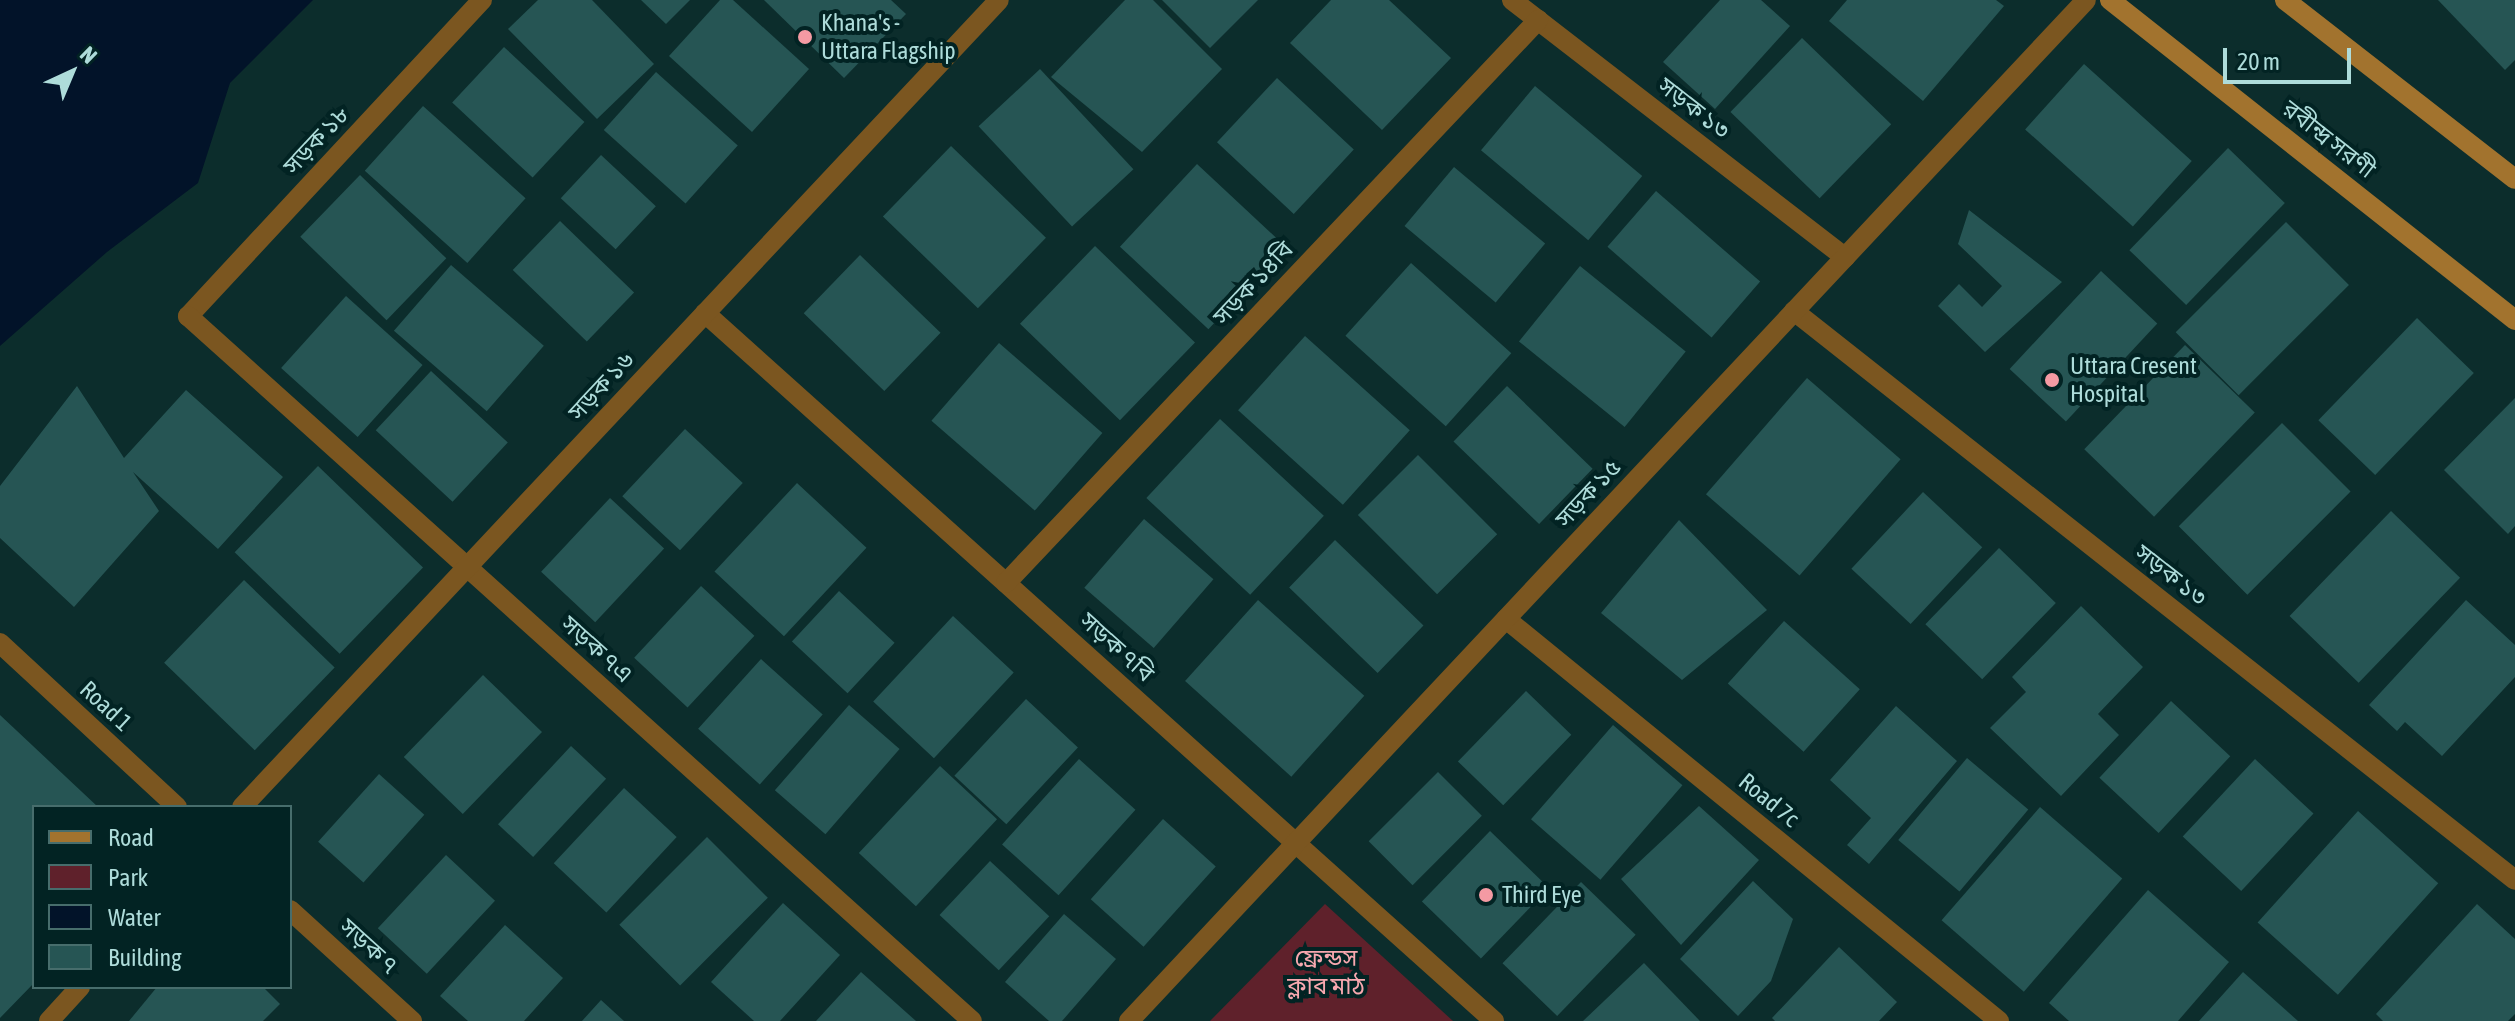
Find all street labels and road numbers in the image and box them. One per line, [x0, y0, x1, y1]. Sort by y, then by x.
street label: সড়ক ১৩ [1652, 71, 1736, 145]
street label: রবীন্দ্র সরণী [2277, 94, 2381, 184]
street label: সড়ক ১৮ [277, 100, 355, 180]
street label: সড়ক ১৪বি [1207, 235, 1299, 331]
street label: সড়ক ১৬ [562, 346, 640, 426]
street label: সড়ক ১৫ [1549, 453, 1627, 533]
street label: সড়ক ১৩ [2129, 538, 2213, 612]
street label: সড়ক ৭বি [1074, 606, 1160, 688]
street label: সড়ক ৭এ [555, 609, 639, 689]
street label: Road 1 [74, 675, 138, 737]
street label: Road 7c [1733, 767, 1805, 833]
street label: সড়ক ৭ [334, 912, 404, 980]

